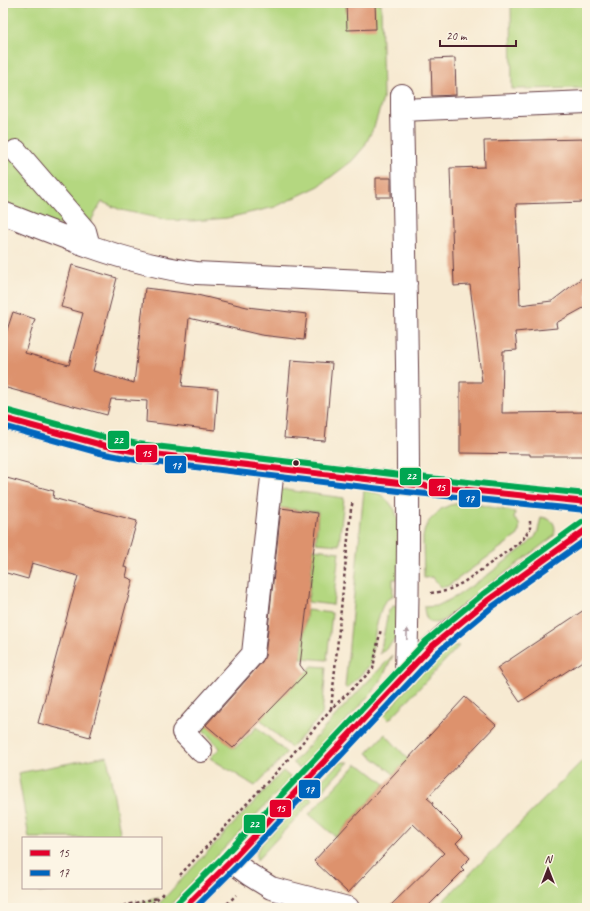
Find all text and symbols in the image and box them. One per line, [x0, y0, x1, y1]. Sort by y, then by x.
scale bar [440, 22, 516, 48]
text: 20 m [446, 28, 468, 44]
line badge: 22 [107, 430, 130, 450]
text: 22 [113, 433, 124, 447]
line badge: 15 [135, 444, 158, 463]
text: 15 [141, 446, 152, 460]
line badge: 17 [164, 455, 187, 474]
text: 17 [171, 458, 182, 472]
unlabelled marker [291, 458, 301, 468]
line badge: 22 [399, 467, 422, 486]
text: 22 [406, 469, 417, 483]
line badge: 15 [428, 478, 451, 497]
text: 15 [435, 480, 446, 494]
line badge: 17 [458, 489, 481, 508]
text: 17 [464, 491, 475, 505]
one-way arrow [404, 627, 410, 640]
line badge: 17 [298, 779, 321, 799]
text: 17 [304, 782, 315, 796]
line badge: 15 [269, 799, 292, 818]
text: 15 [275, 801, 286, 815]
line badge: 22 [243, 814, 266, 834]
text: 22 [249, 817, 260, 831]
legend [22, 837, 162, 889]
text: 15 [58, 845, 69, 861]
north arrow [528, 849, 568, 889]
text: N [545, 852, 554, 866]
text: 17 [58, 865, 69, 881]

